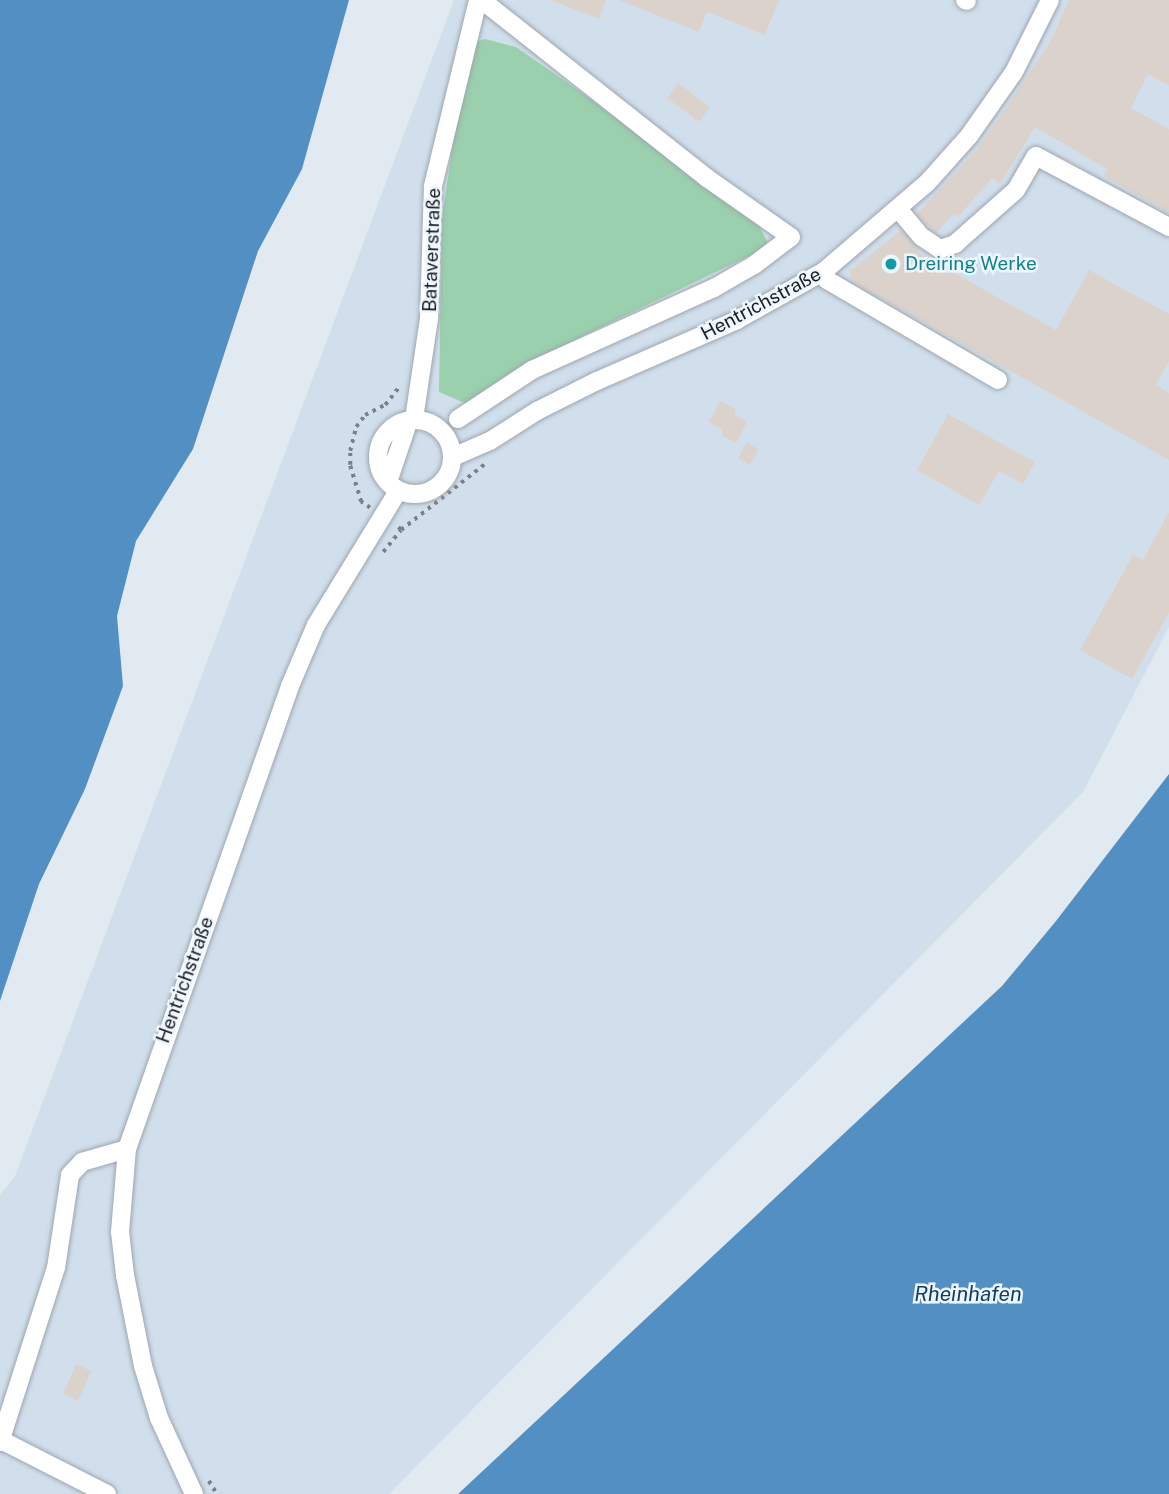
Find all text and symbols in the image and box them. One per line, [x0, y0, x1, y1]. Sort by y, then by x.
street label: Bataverstraße [418, 188, 446, 312]
place label: Dreiring Werke [905, 253, 1037, 275]
marker: Dreiring Werke [883, 256, 899, 272]
street label: Hentrichstraße [697, 263, 825, 345]
street label: Hentrichstraße [152, 914, 218, 1046]
water label: Rheinhafen [914, 1281, 1022, 1307]

